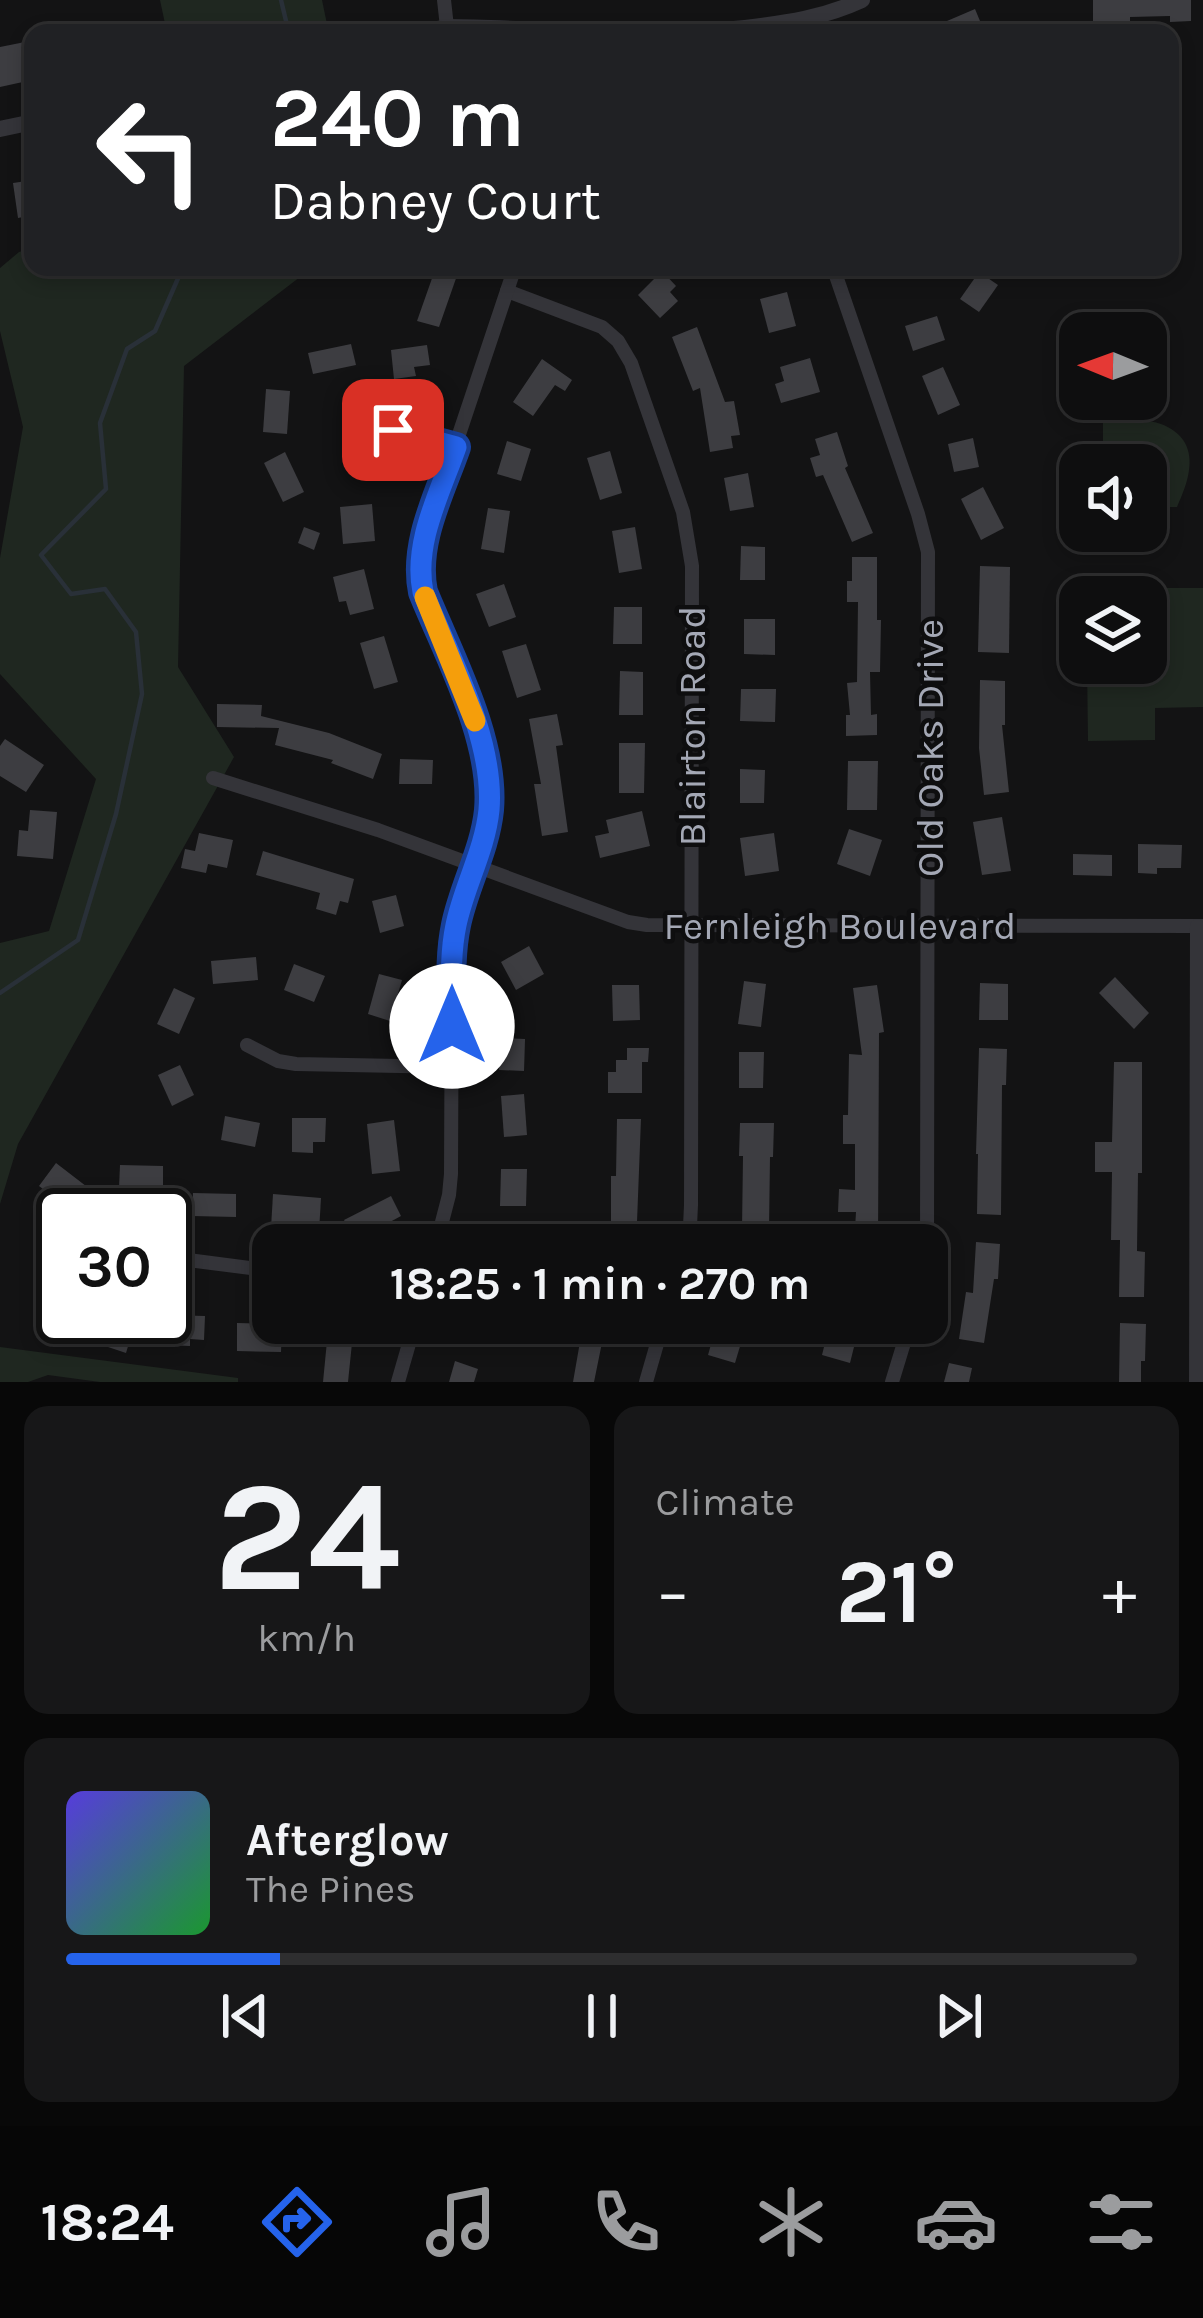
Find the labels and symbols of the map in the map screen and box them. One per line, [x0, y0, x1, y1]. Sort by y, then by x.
north arrow [1059, 312, 1167, 420]
pin [342, 379, 444, 481]
street label: Blairton Road [669, 606, 715, 846]
street label: Old Oaks Drive [907, 619, 953, 877]
street label: Fernleigh Boulevard [664, 903, 1016, 949]
position arrow [389, 963, 515, 1089]
speed limit sign: 30 [36, 1188, 192, 1344]

